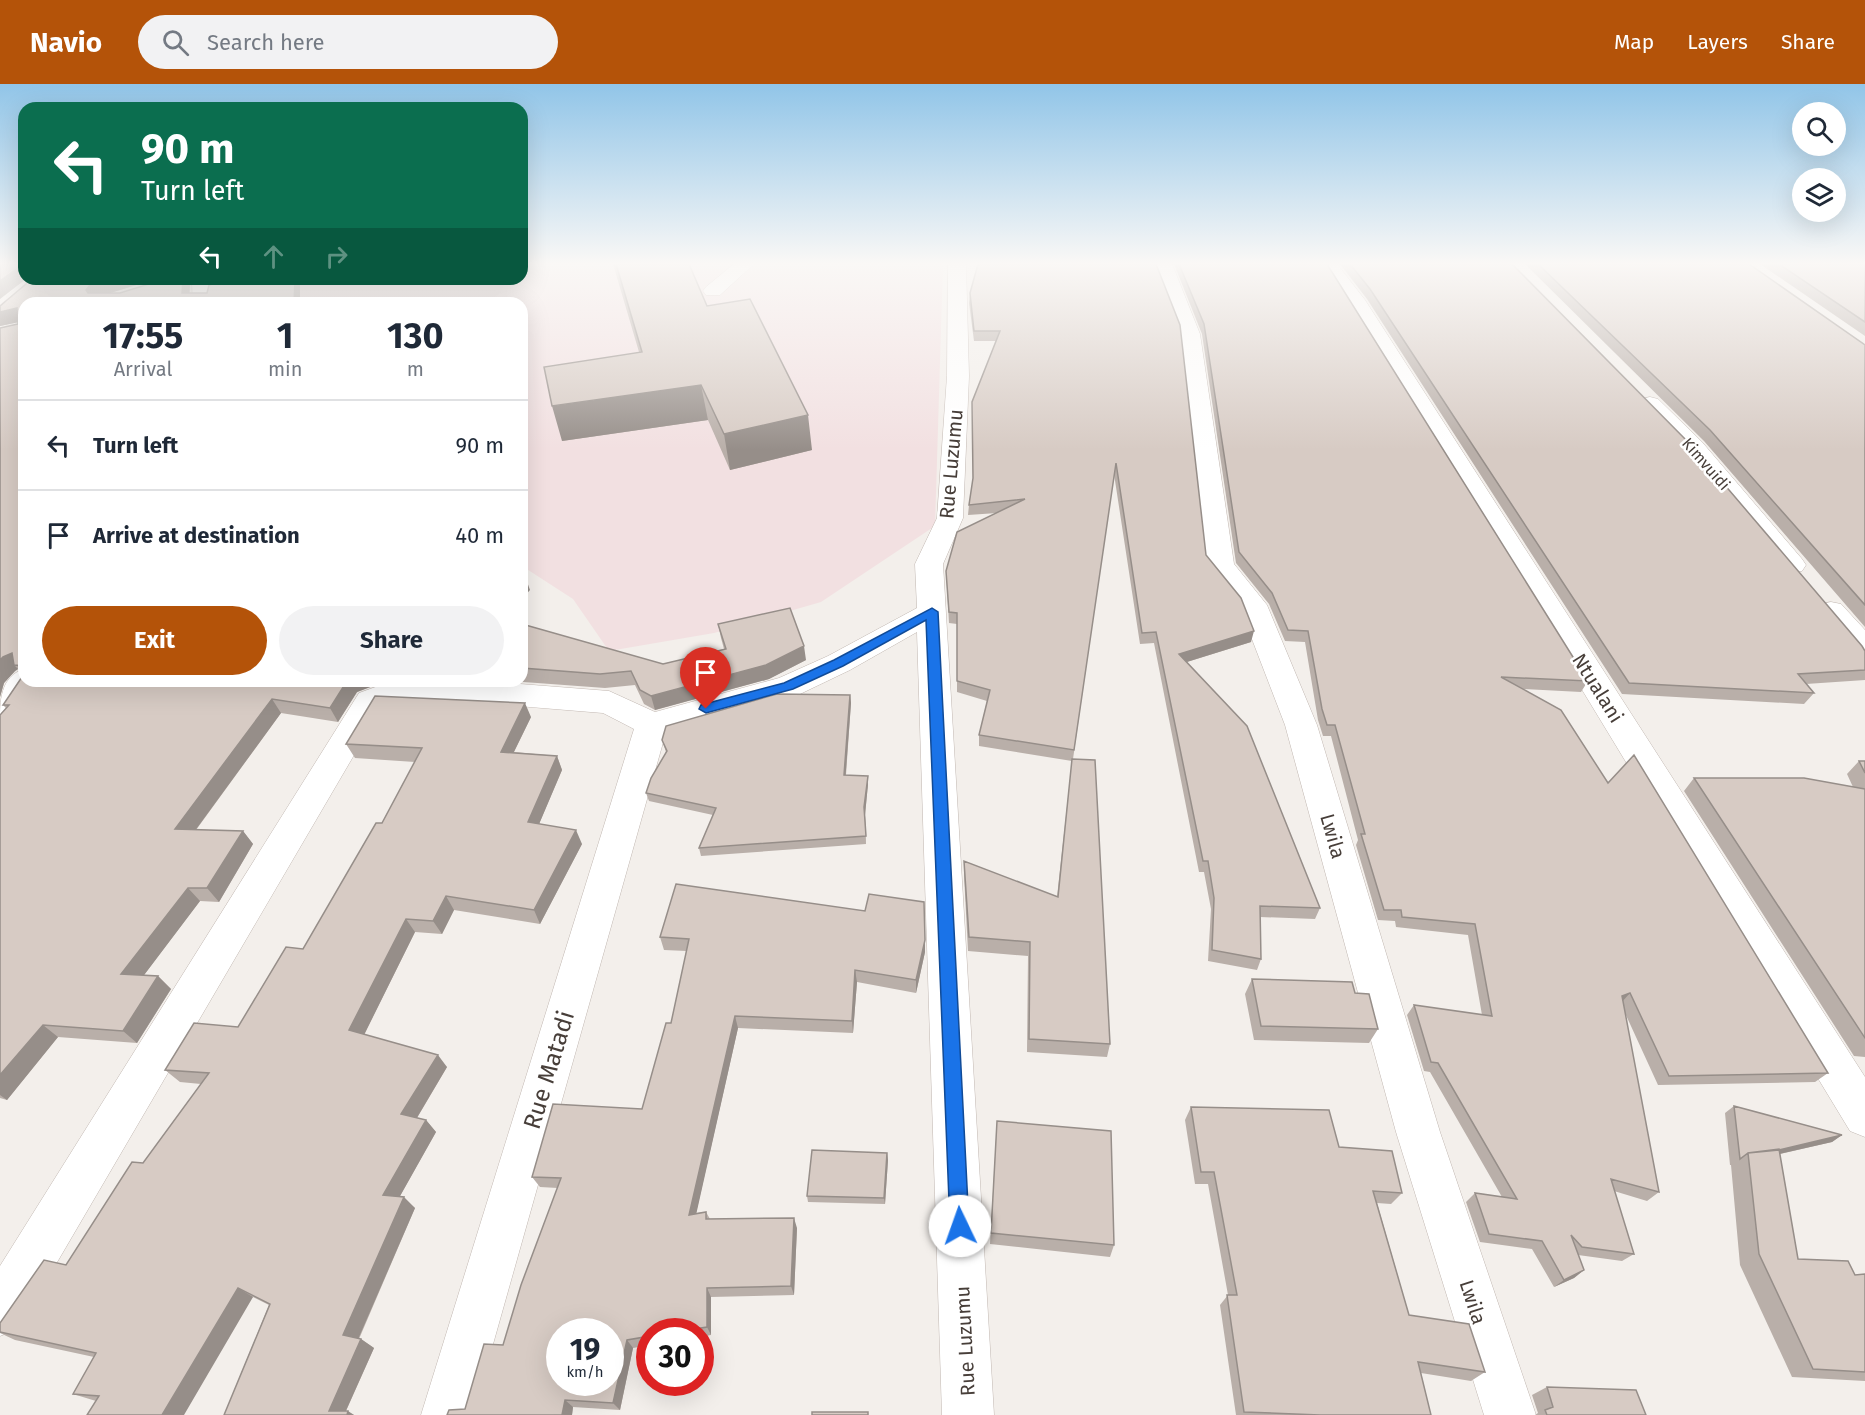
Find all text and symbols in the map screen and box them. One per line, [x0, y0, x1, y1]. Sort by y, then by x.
search box [138, 15, 558, 69]
text: Navio [30, 26, 102, 59]
icon: search [159, 26, 192, 59]
text: Search here [207, 29, 325, 56]
text: Map [1614, 29, 1654, 55]
text: Layers [1687, 29, 1748, 55]
text: Share [1781, 29, 1835, 55]
map controls [1792, 102, 1846, 222]
button: search [1792, 102, 1846, 156]
text: 90 m [141, 124, 235, 174]
icon: left [42, 126, 120, 204]
button: layers [1792, 168, 1846, 222]
text: Turn left [141, 175, 244, 207]
icon: left [194, 240, 227, 273]
icon: ahead [257, 240, 290, 273]
icon: right [320, 240, 353, 273]
text: 17:55 [103, 314, 183, 358]
text: 1 [277, 314, 294, 358]
text: 130 [387, 314, 443, 358]
text: Arrival [114, 357, 172, 381]
text: min [268, 357, 302, 381]
text: m [407, 357, 424, 381]
street label: Rue Luzumu [934, 408, 968, 520]
icon: left [42, 429, 75, 462]
text: Turn left [93, 432, 178, 459]
text: 90 m [455, 432, 504, 459]
street label: Kimvuidi [1678, 434, 1734, 494]
icon: arrive [42, 519, 75, 552]
text: Arrive at destination [93, 522, 300, 549]
text: 40 m [455, 522, 504, 549]
button: Exit [42, 606, 267, 675]
button: Share [279, 606, 504, 675]
pin [680, 647, 731, 709]
street label: Ntualani [1567, 649, 1629, 727]
icon: arrive [689, 656, 722, 689]
street label: Lwila [1315, 811, 1351, 861]
street label: Rue Matadi [518, 1007, 580, 1133]
position arrow [928, 1194, 992, 1258]
street label: Lwila [1455, 1277, 1491, 1327]
street label: Rue Luzumu [950, 1285, 980, 1397]
speed limit sign: 30 [636, 1318, 714, 1396]
text: 19 [570, 1332, 600, 1368]
text: km/h [566, 1363, 604, 1381]

